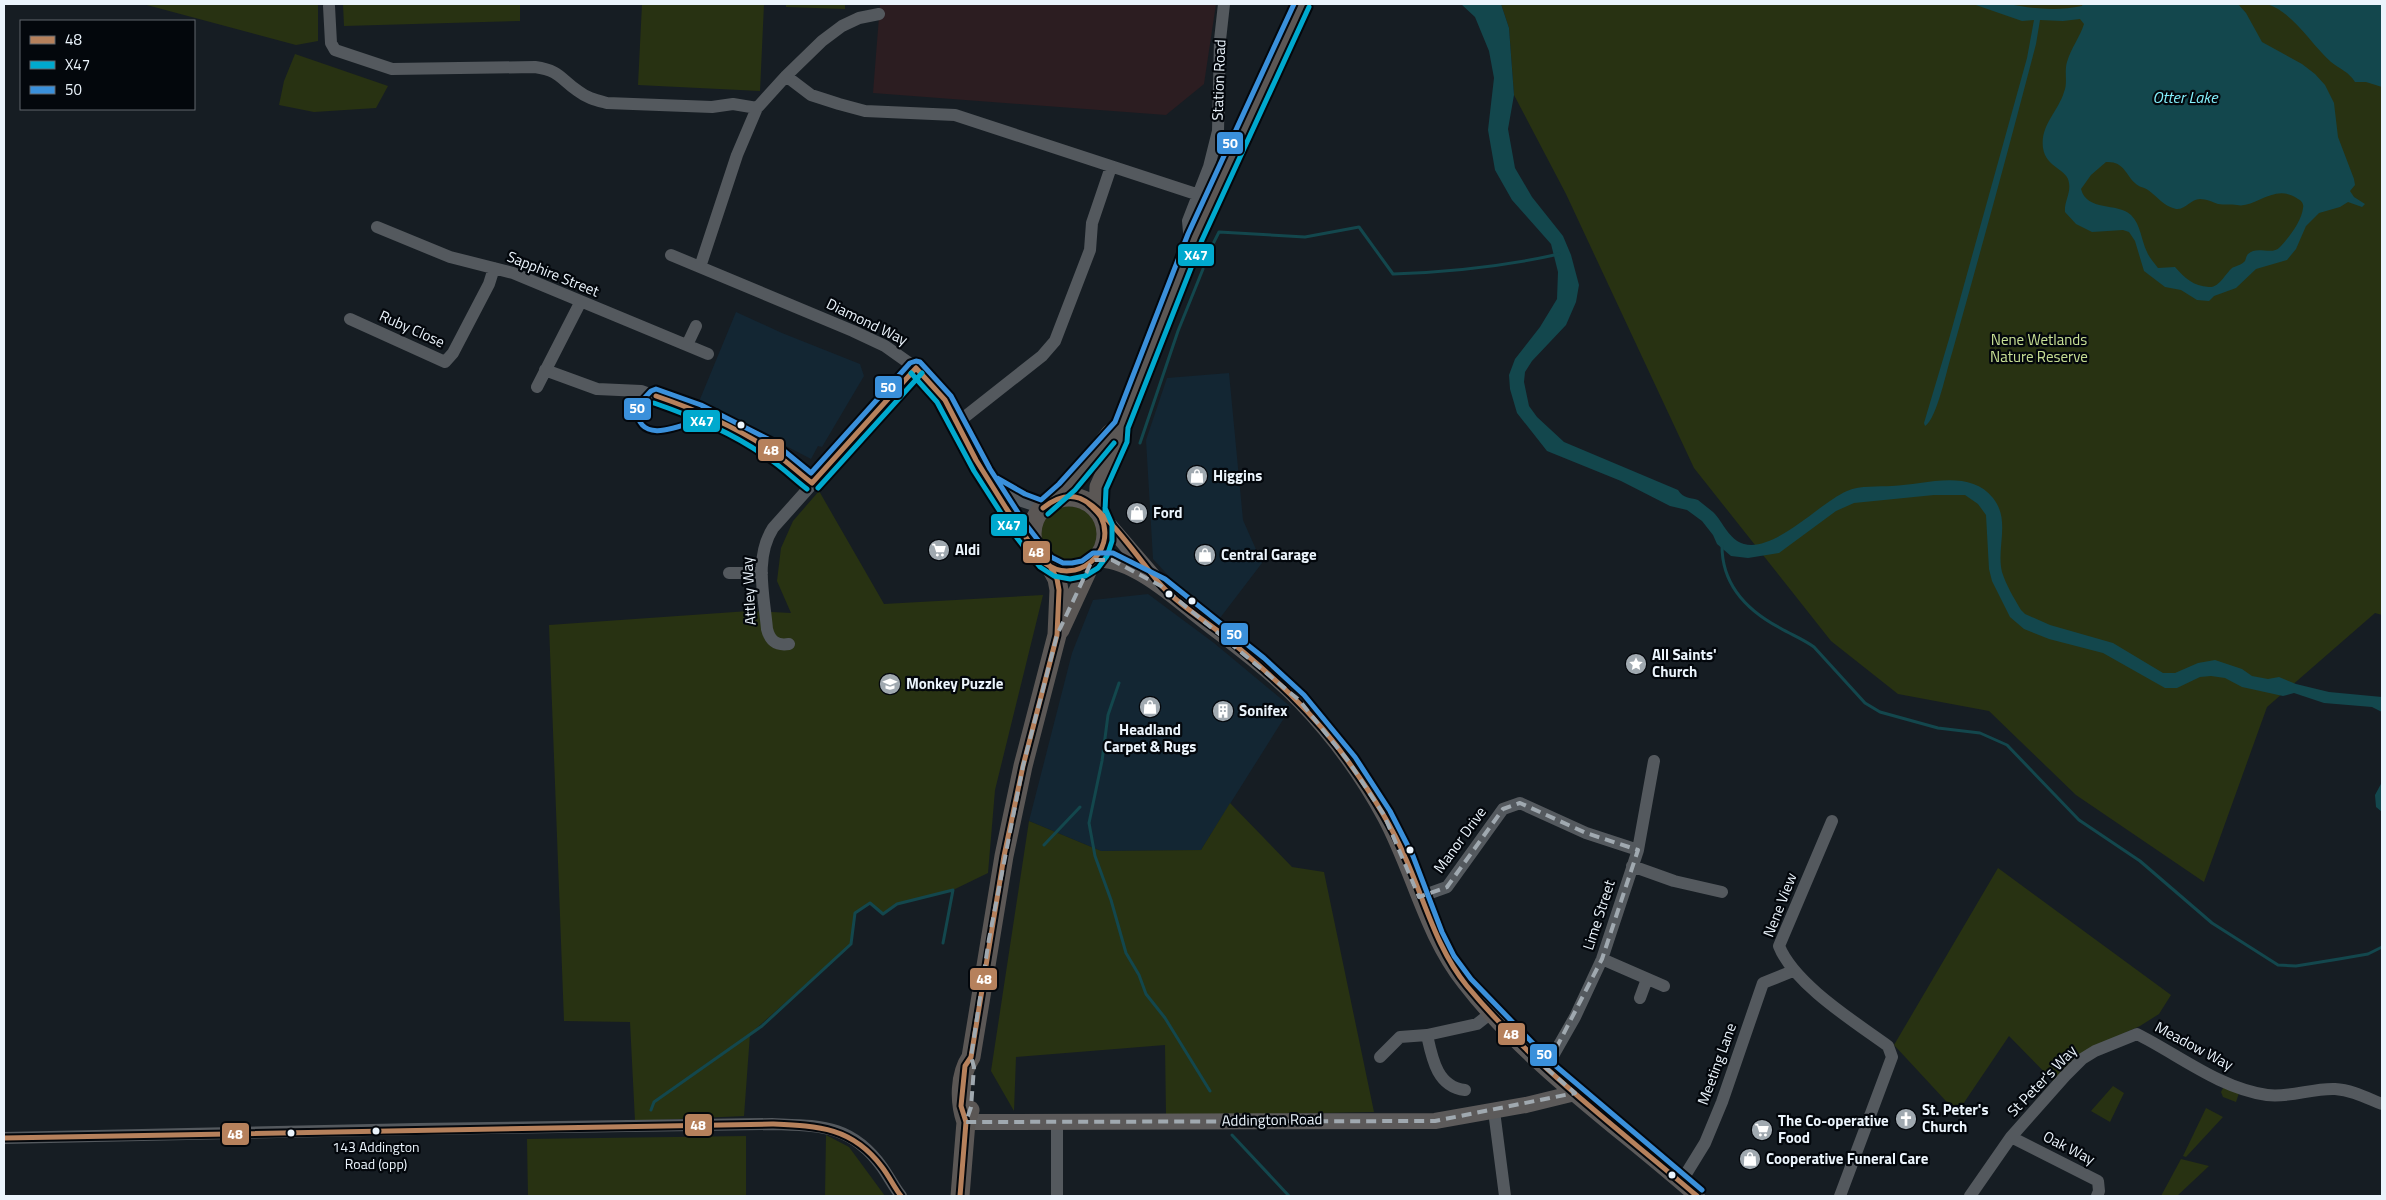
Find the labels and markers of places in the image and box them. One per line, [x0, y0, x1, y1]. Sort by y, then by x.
unlabelled marker [736, 420, 746, 430]
shop icon: Higgins [1185, 464, 1209, 488]
place label: Higgins [1213, 464, 1262, 487]
shop icon: Ford [1125, 501, 1149, 525]
place label: Ford [1153, 501, 1183, 524]
supermarket icon: Aldi [927, 538, 951, 562]
place label: Aldi [955, 538, 980, 561]
shop icon: Central Garage [1193, 543, 1217, 567]
place label: Central Garage [1221, 543, 1317, 566]
unlabelled marker [1164, 589, 1174, 599]
unlabelled marker [1187, 596, 1197, 606]
place label: All Saints' Church [1652, 643, 1717, 683]
place icon: All Saints' Church [1624, 652, 1648, 676]
school or university icon: Monkey Puzzle [878, 672, 902, 696]
place label: Monkey Puzzle [906, 672, 1004, 695]
shop icon: Headland Carpet & Rugs [1138, 695, 1162, 719]
building icon: Sonifex [1211, 699, 1235, 723]
place label: Sonifex [1239, 699, 1287, 722]
place label: Headland Carpet & Rugs [1104, 718, 1196, 758]
unlabelled marker [1405, 845, 1415, 855]
place label: St. Peter's Church [1922, 1098, 1989, 1138]
church icon: St. Peter's Church [1894, 1107, 1918, 1131]
place label: The Co-operative Food [1778, 1109, 1889, 1149]
supermarket icon: The Co-operative Food [1750, 1118, 1774, 1142]
marker: 143 Addington Road (opp) [371, 1126, 381, 1136]
unlabelled marker [286, 1128, 296, 1138]
place label: 143 Addington Road (opp) [332, 1136, 420, 1174]
shop icon: Cooperative Funeral Care [1738, 1147, 1762, 1171]
place label: Cooperative Funeral Care [1766, 1147, 1929, 1170]
unlabelled marker [1667, 1170, 1677, 1180]

